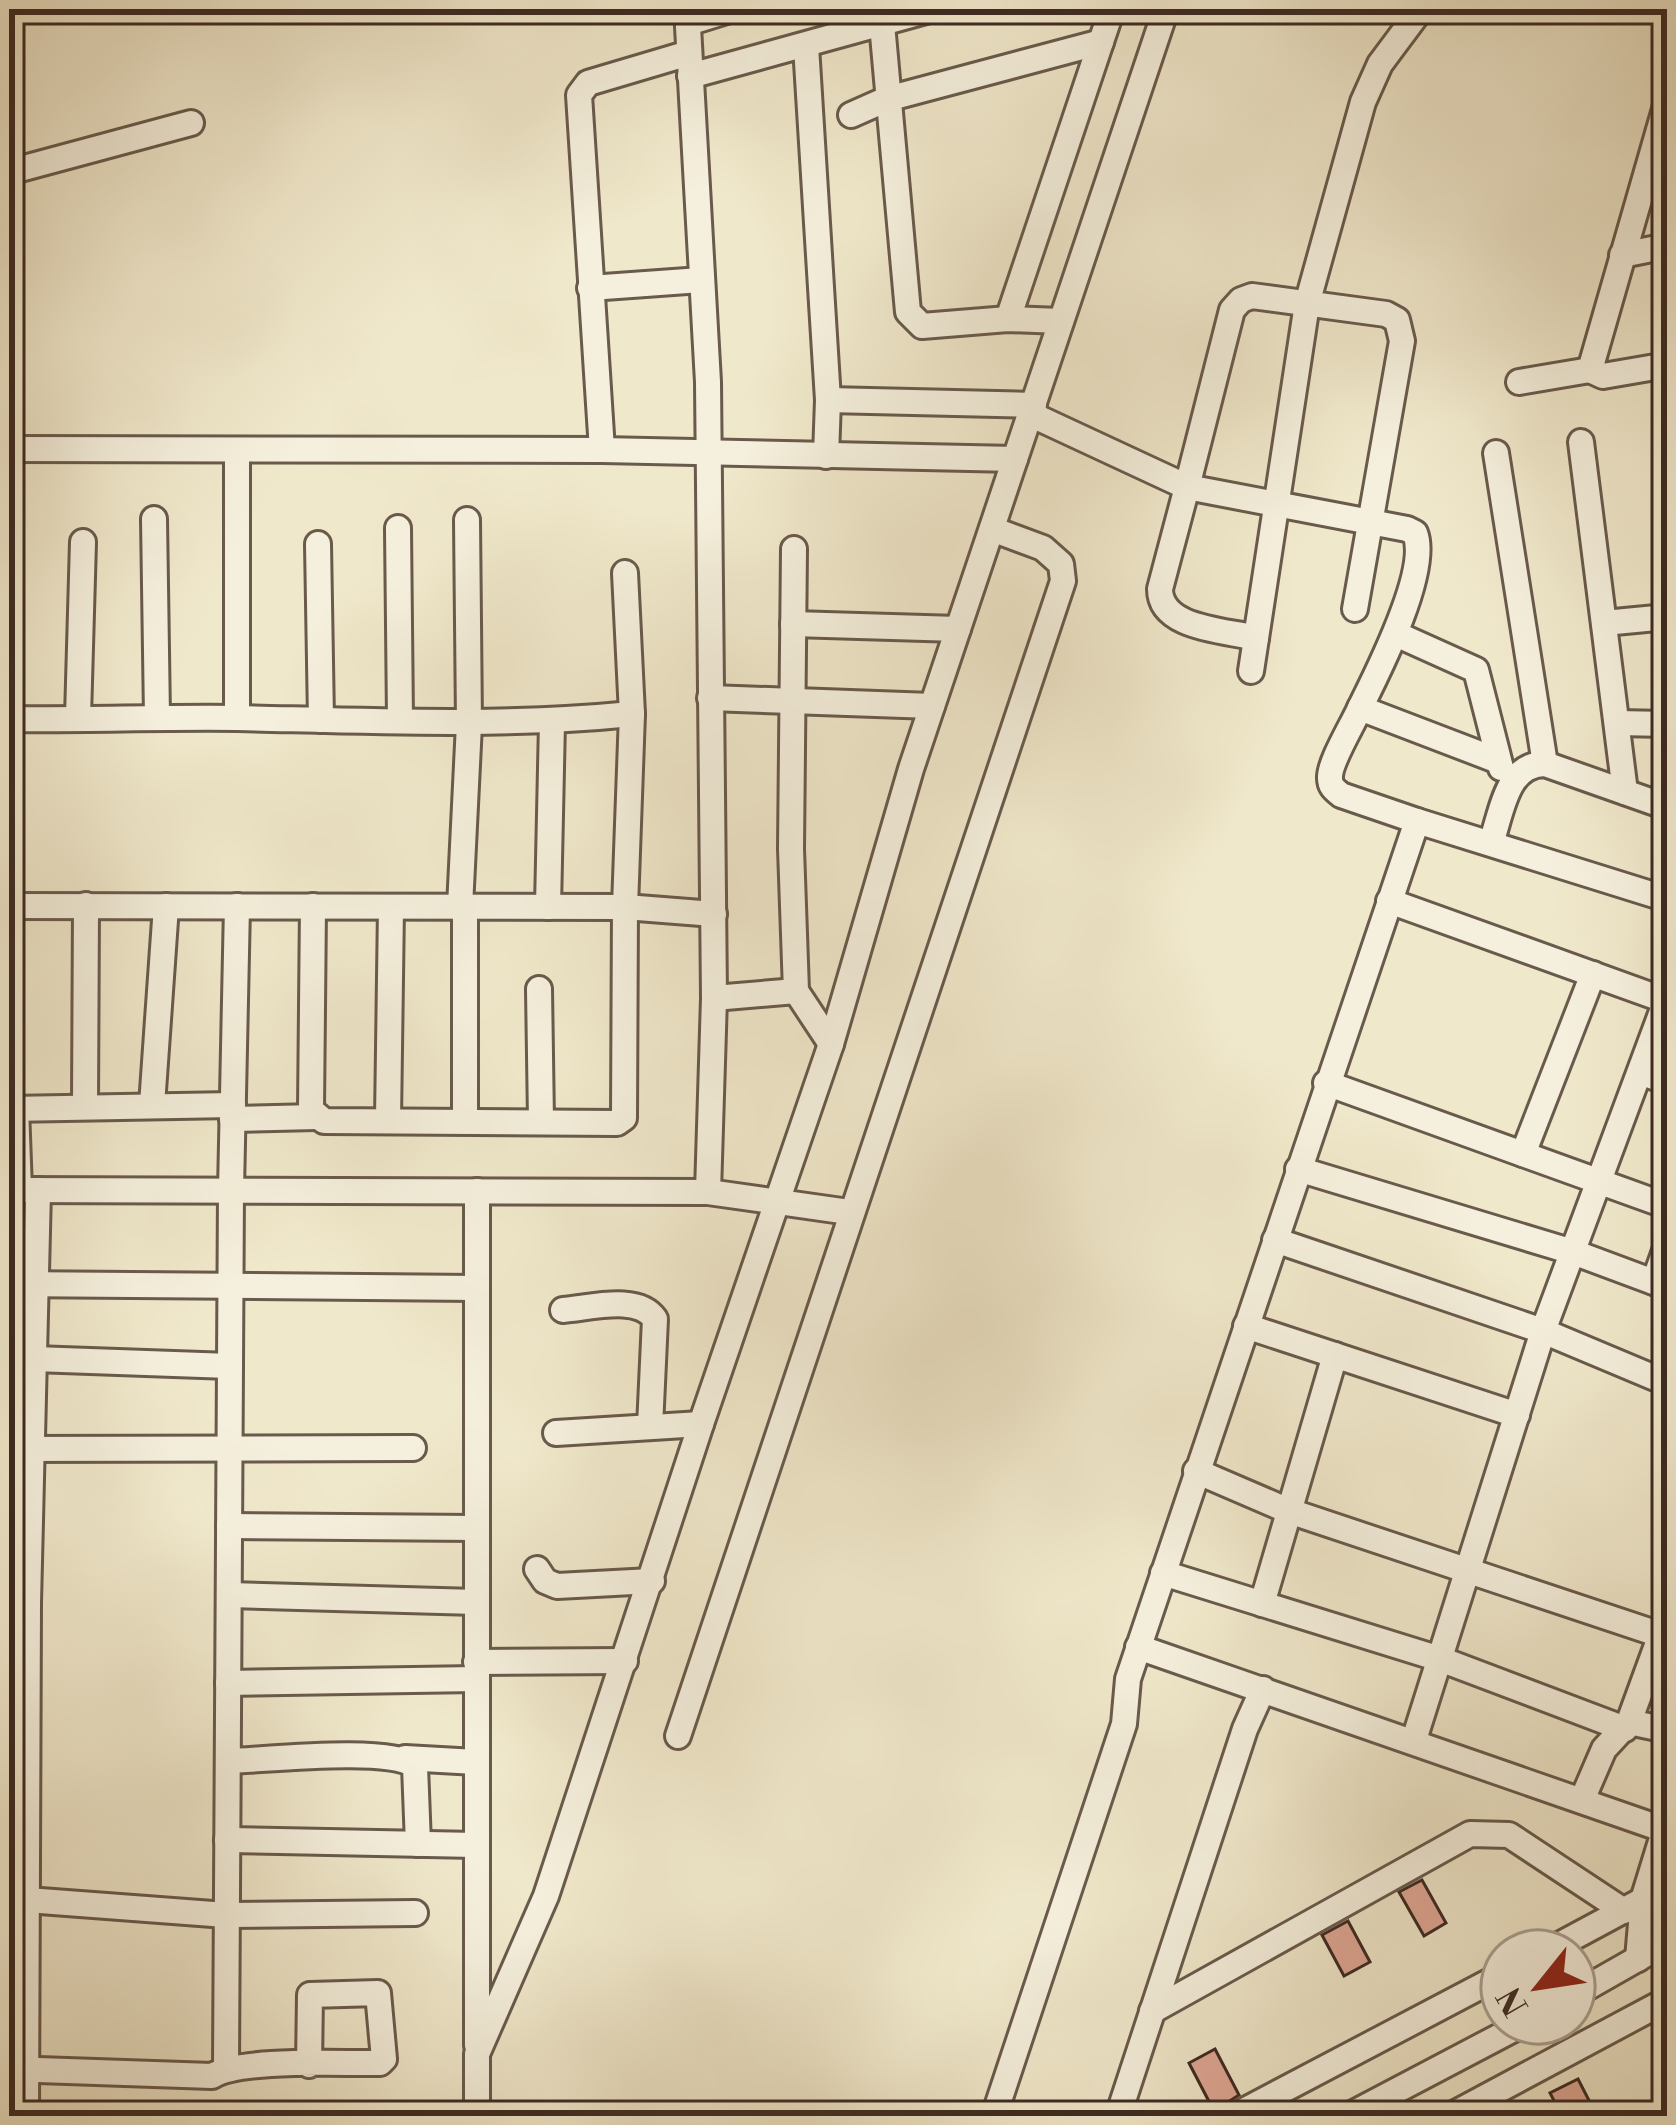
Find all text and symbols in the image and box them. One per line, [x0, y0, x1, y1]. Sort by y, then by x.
north arrow [1478, 1927, 1598, 2047]
text: N [1490, 1979, 1538, 2022]

